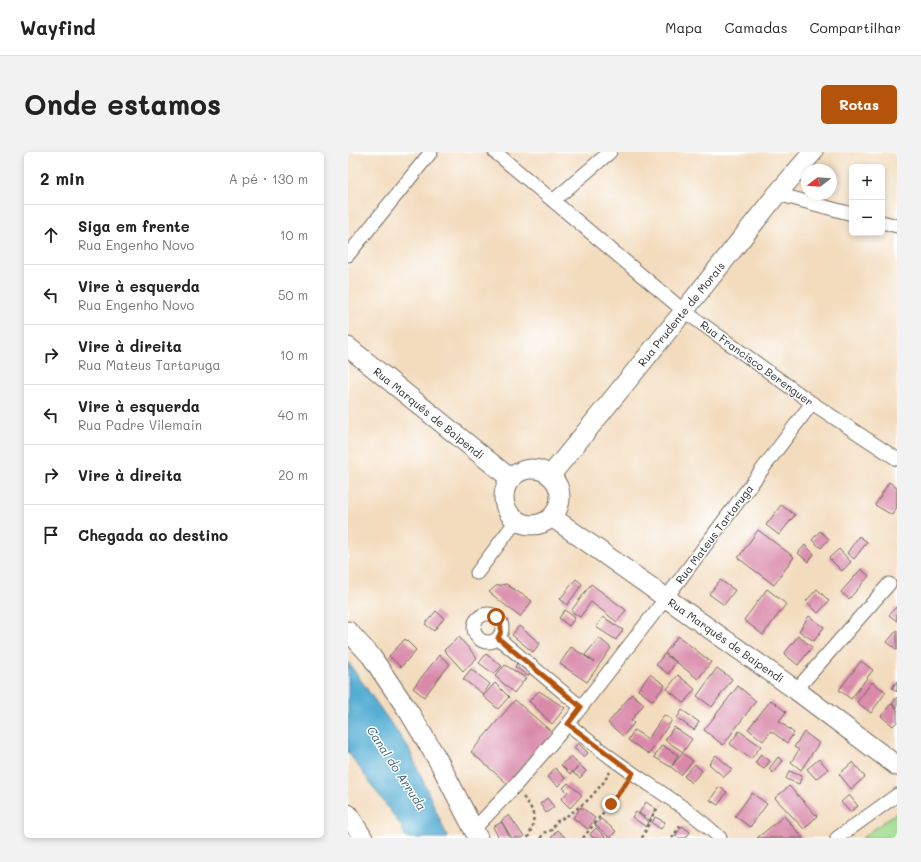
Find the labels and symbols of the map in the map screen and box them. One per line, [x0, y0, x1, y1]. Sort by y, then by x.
north arrow [801, 164, 837, 200]
street label: Rua Prudente de Morais [634, 259, 728, 369]
street label: Rua Francisco Berenguer [697, 317, 817, 409]
street label: Rua Marquês de Baipendi [371, 364, 487, 462]
street label: Rua Mateus Tartaruga [672, 481, 756, 587]
street label: Rua Marquês de Baipendi [665, 594, 787, 686]
route start [487, 608, 505, 626]
water label: Canal do Arruda [364, 723, 430, 813]
route end [602, 795, 620, 813]

